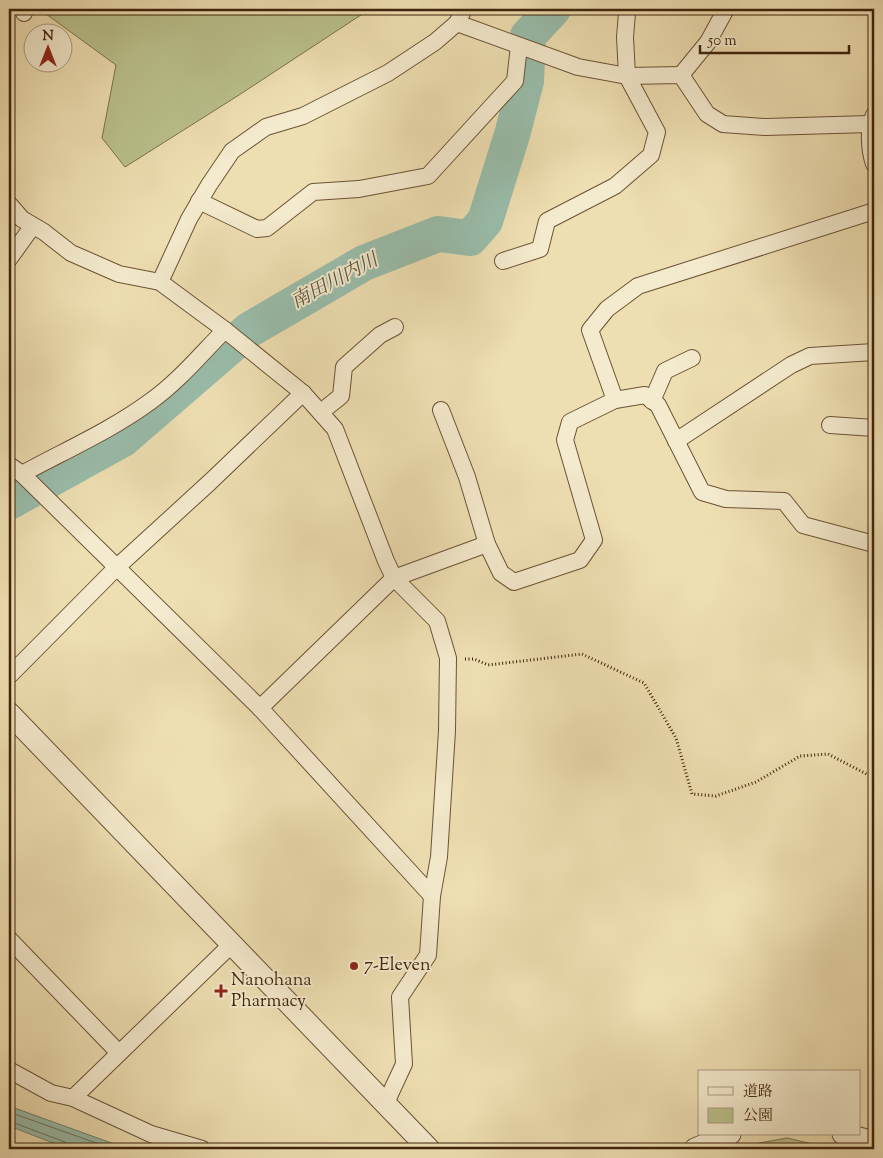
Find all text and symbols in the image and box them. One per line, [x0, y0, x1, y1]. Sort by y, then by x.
north arrow [22, 22, 72, 72]
scale bar [700, 22, 849, 54]
text: N [42, 27, 54, 47]
text: 50 m [707, 31, 737, 52]
water label: 南田川内川 [287, 247, 385, 316]
place label: 7-Eleven [364, 953, 431, 979]
marker: 7-Eleven [348, 960, 360, 972]
place label: Nanohana Pharmacy [231, 968, 312, 1015]
marker: Nanohana Pharmacy [215, 985, 227, 997]
legend [698, 1070, 860, 1136]
text: 道路 [743, 1082, 773, 1103]
text: 公園 [743, 1106, 773, 1127]

